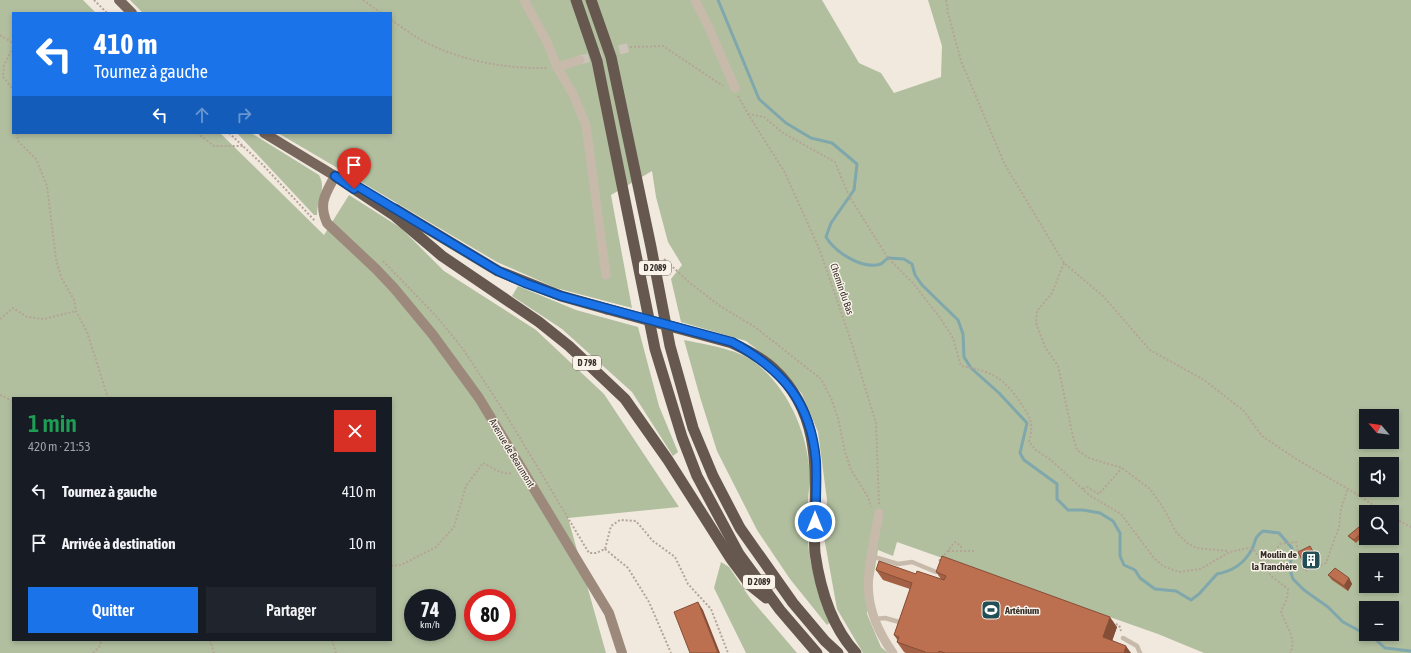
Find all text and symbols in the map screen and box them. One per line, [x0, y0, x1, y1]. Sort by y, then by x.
icon: left [28, 28, 80, 80]
text: 410 m [94, 28, 157, 60]
text: Tournez à gauche [94, 61, 208, 82]
icon: left [149, 104, 171, 126]
icon: ahead [191, 104, 213, 126]
icon: right [233, 104, 255, 126]
pin [337, 148, 371, 189]
icon: arrive [343, 154, 365, 176]
road number: D 2089 [639, 261, 671, 275]
street label: Chemin du Bas [828, 262, 856, 317]
road number: D 798 [573, 356, 601, 370]
north arrow [1359, 409, 1399, 449]
map controls [1359, 409, 1399, 641]
text: 1 min [28, 410, 77, 437]
button: close [334, 410, 376, 452]
street label: Avenue de Beaumont [487, 417, 537, 489]
text: 420 m · 21:53 [28, 439, 91, 454]
button: sound [1359, 457, 1399, 497]
icon: left [28, 480, 50, 502]
text: Tournez à gauche [62, 483, 157, 500]
text: 410 m [342, 483, 376, 500]
position arrow [794, 501, 836, 543]
button: search [1359, 505, 1399, 545]
icon: arrive [28, 532, 50, 554]
text: Arrivée à destination [62, 535, 176, 552]
text: 10 m [349, 535, 376, 552]
place label: Moulin de la Tranchère [1252, 549, 1297, 572]
building icon: Moulin de la Tranchère [1300, 549, 1322, 571]
button: + [1359, 553, 1399, 593]
road number: D 2089 [743, 575, 775, 589]
button: Quitter [28, 587, 198, 633]
button: Partager [206, 587, 376, 633]
speed limit sign: 80 [464, 589, 516, 641]
text: 74 [421, 598, 439, 621]
sports icon: Arténium [980, 599, 1002, 621]
button: − [1359, 601, 1399, 641]
place label: Arténium [1004, 605, 1039, 616]
text: km/h [420, 619, 440, 630]

